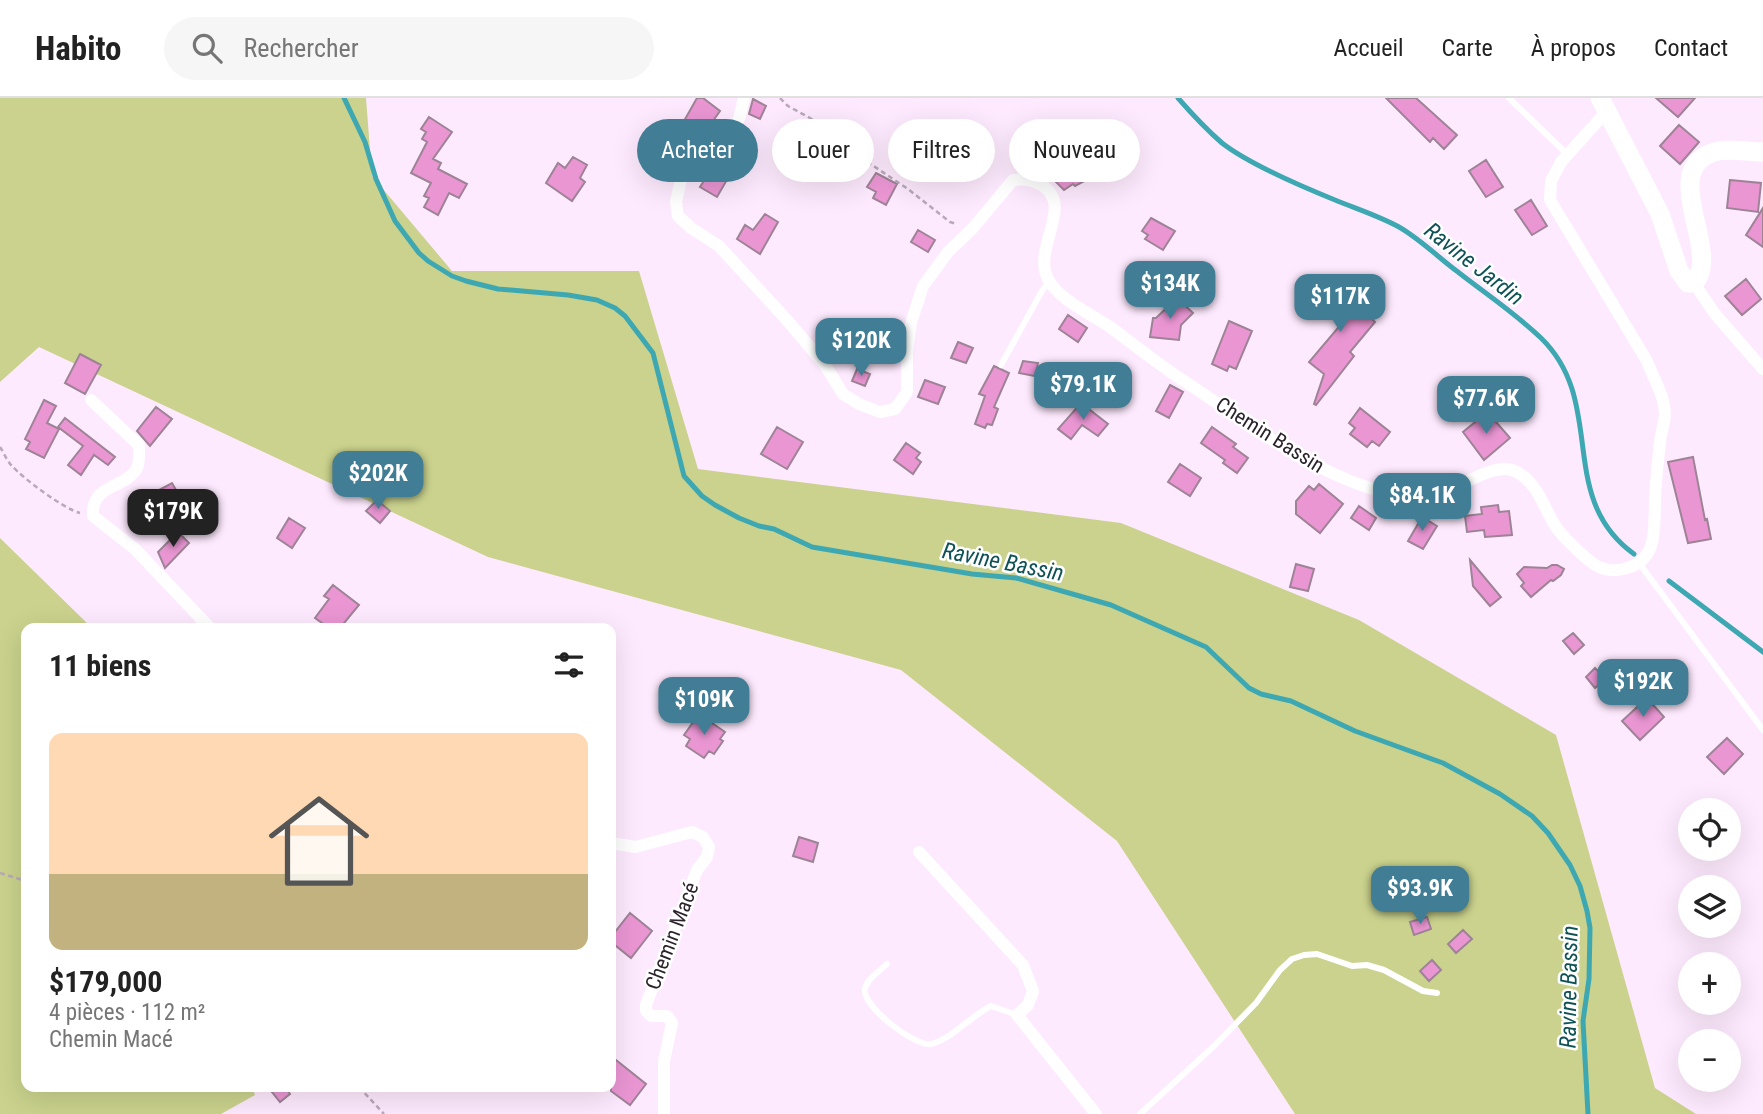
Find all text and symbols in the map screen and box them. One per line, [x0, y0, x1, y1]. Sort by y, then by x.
search box [164, 17, 654, 80]
text: Habito [35, 29, 122, 68]
icon: search [188, 29, 226, 67]
text: Rechercher [244, 33, 359, 63]
text: Accueil [1334, 34, 1403, 62]
text: Carte [1441, 34, 1493, 62]
text: À propos [1531, 34, 1616, 62]
text: Contact [1654, 34, 1728, 62]
chip: Acheter [637, 119, 758, 182]
chip: Louer [772, 119, 874, 182]
chip: Filtres [888, 119, 995, 182]
chip: Nouveau [1009, 119, 1140, 182]
water label: Ravine Jardin [1419, 217, 1529, 311]
pin: $134K [1121, 262, 1219, 321]
text: $134K [1140, 270, 1200, 297]
pin: $117K [1291, 274, 1389, 334]
text: $117K [1310, 283, 1370, 310]
pin: $120K [812, 318, 910, 378]
text: $120K [831, 327, 891, 354]
pin: $79.1K [1026, 362, 1140, 422]
text: $79.1K [1050, 371, 1116, 398]
pin: $77.6K [1429, 376, 1543, 436]
text: $77.6K [1453, 385, 1519, 412]
street label: Chemin Bassin [1211, 392, 1329, 478]
pin: $202K [329, 452, 427, 511]
text: $202K [348, 460, 408, 487]
pin: $84.1K [1365, 474, 1479, 533]
text: $84.1K [1389, 482, 1455, 509]
pin: $179K [124, 490, 222, 549]
text: $179K [143, 498, 203, 525]
water label: Ravine Bassin [940, 537, 1066, 587]
icon: filters [550, 646, 588, 684]
text: 11 biens [49, 648, 151, 683]
pin: $192K [1594, 660, 1692, 719]
text: $192K [1613, 668, 1673, 695]
pin: $109K [655, 678, 753, 737]
text: $109K [674, 686, 734, 713]
icon: home [256, 778, 382, 904]
map controls [1678, 798, 1741, 1092]
button: locate [1678, 798, 1741, 861]
pin: $93.9K [1363, 866, 1477, 926]
text: $93.9K [1387, 875, 1453, 902]
button: layers [1678, 875, 1741, 938]
street label: Chemin Macé [641, 879, 704, 993]
water label: Ravine Bassin [1554, 925, 1584, 1049]
button: + [1678, 952, 1741, 1015]
text: $179,000 [49, 964, 162, 999]
text: 4 pièces · 112 m² [49, 999, 205, 1026]
text: Chemin Macé [49, 1026, 173, 1053]
button: − [1678, 1029, 1741, 1092]

